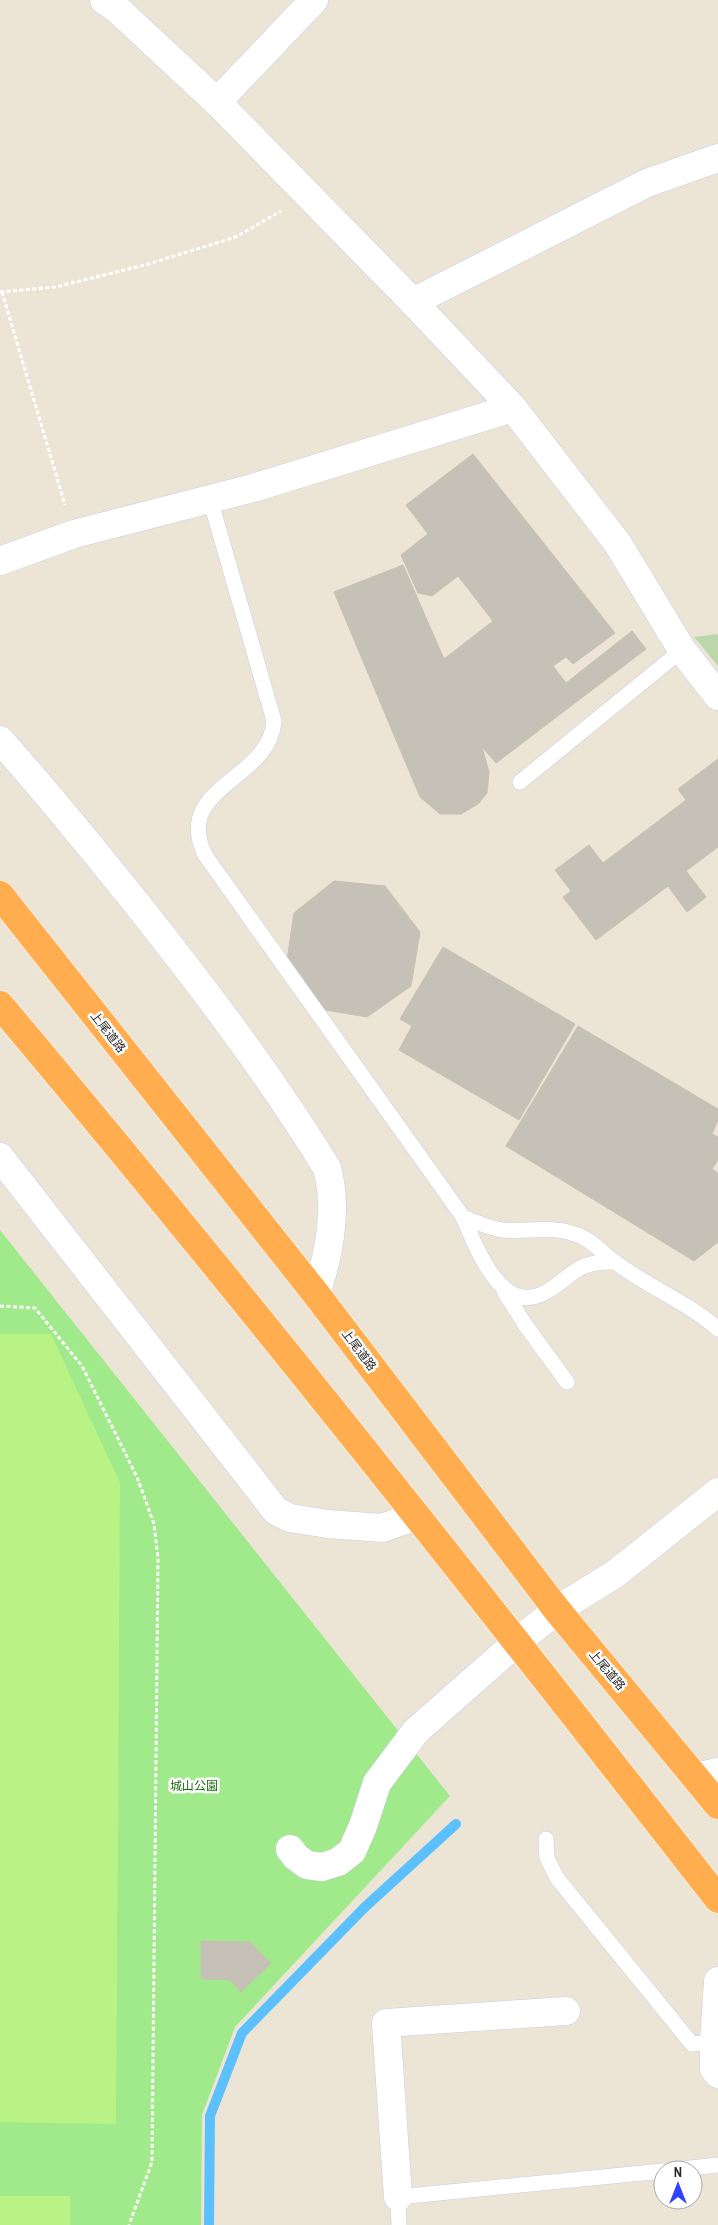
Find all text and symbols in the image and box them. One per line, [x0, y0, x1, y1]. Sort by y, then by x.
street label: 上尾道路 [87, 1008, 129, 1056]
street label: 上尾道路 [338, 1326, 380, 1374]
street label: 上尾道路 [585, 1646, 629, 1694]
park label: 城山公園 [170, 1778, 218, 1794]
north arrow [653, 2160, 703, 2210]
text: N [674, 2163, 682, 2181]

